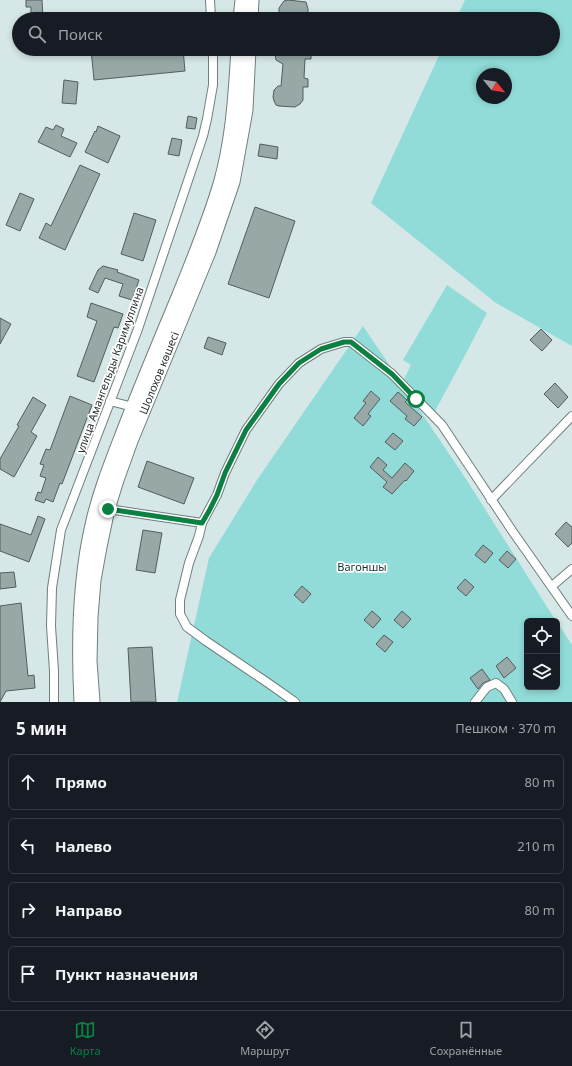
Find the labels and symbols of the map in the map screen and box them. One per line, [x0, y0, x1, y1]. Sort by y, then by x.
north arrow [476, 68, 512, 104]
street label: улица Амангельды Каримуллина [72, 285, 147, 455]
street label: Шолохов көшесі [135, 329, 182, 416]
route start [407, 390, 425, 408]
route end [99, 500, 117, 518]
park label: Вагоншы [337, 559, 387, 574]

